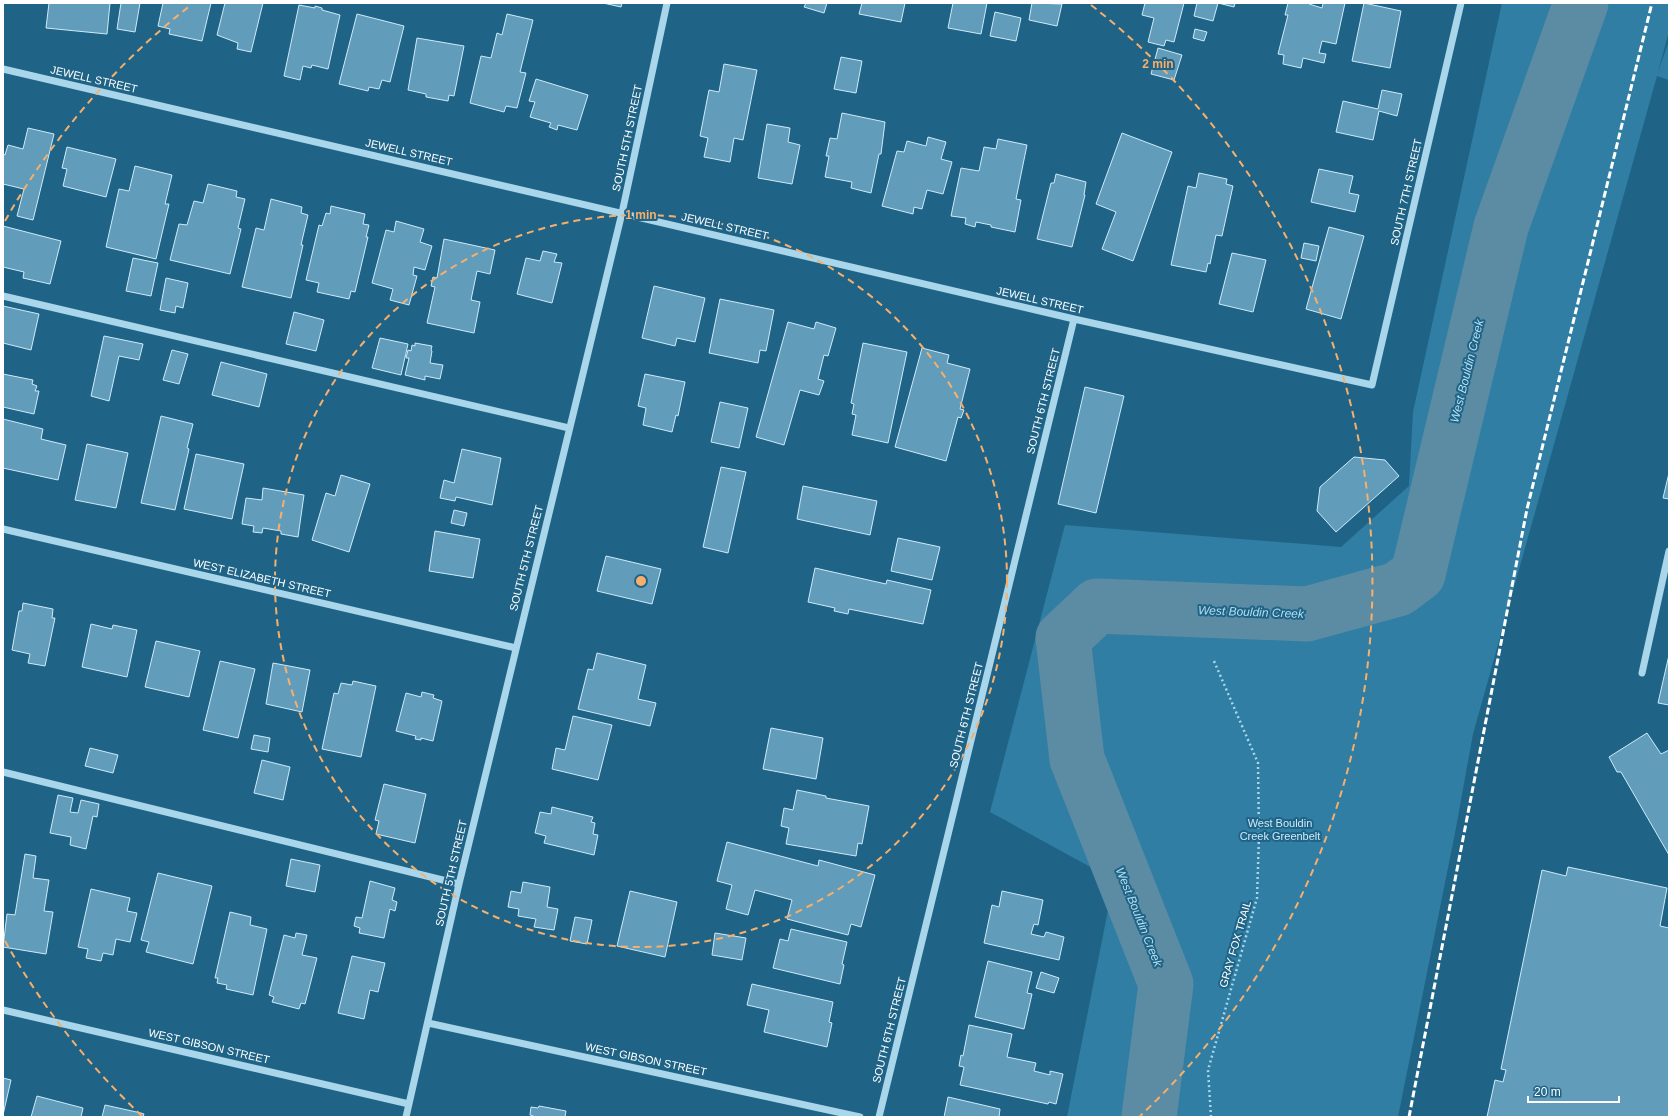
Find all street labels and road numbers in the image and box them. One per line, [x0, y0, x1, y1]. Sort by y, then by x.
street label: JEWELL STREET [49, 63, 139, 95]
street label: SOUTH 5TH STREET [610, 83, 644, 192]
street label: JEWELL STREET [364, 136, 454, 168]
street label: SOUTH 7TH STREET [1388, 137, 1424, 246]
street label: JEWELL STREET [680, 210, 770, 242]
street label: JEWELL STREET [995, 284, 1085, 316]
street label: SOUTH 6TH STREET [1024, 347, 1062, 455]
street label: SOUTH 5TH STREET [507, 504, 545, 612]
street label: WEST ELIZABETH STREET [192, 556, 332, 600]
street label: SOUTH 6TH STREET [947, 661, 985, 769]
street label: SOUTH 5TH STREET [433, 818, 469, 927]
street label: GRAY FOX TRAIL [1217, 899, 1253, 989]
street label: SOUTH 6TH STREET [870, 976, 908, 1084]
street label: WEST GIBSON STREET [147, 1026, 271, 1066]
street label: WEST GIBSON STREET [584, 1040, 708, 1078]

